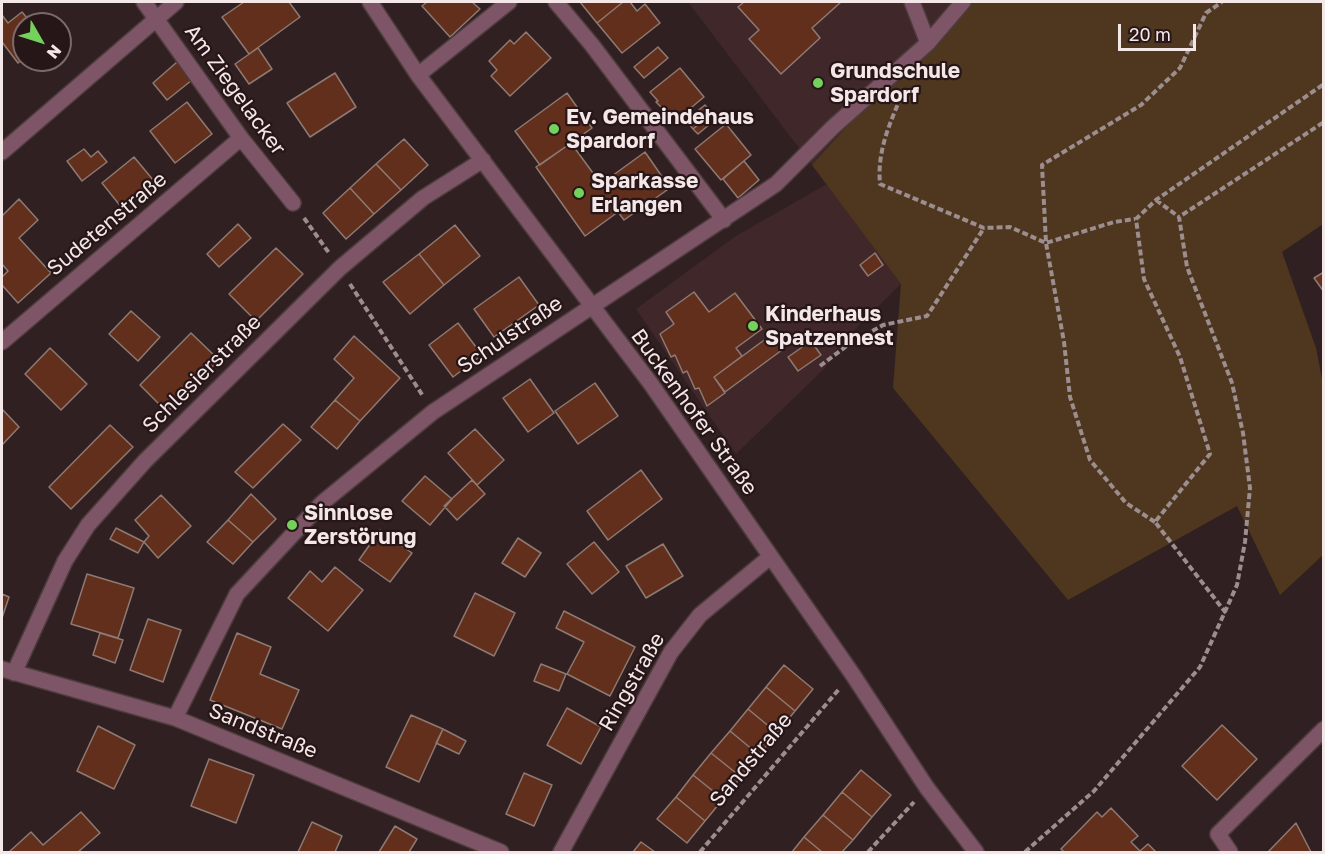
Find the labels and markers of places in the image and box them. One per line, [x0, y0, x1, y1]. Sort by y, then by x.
place label: Grundschule Spardorf [830, 58, 960, 108]
marker: Grundschule Spardorf [811, 76, 825, 90]
place label: Ev. Gemeindehaus Spardorf [566, 104, 754, 154]
marker: Ev. Gemeindehaus Spardorf [547, 122, 561, 136]
place label: Sparkasse Erlangen [591, 168, 698, 218]
marker: Sparkasse Erlangen [572, 186, 586, 200]
place label: Kinderhaus Spatzennest [765, 301, 894, 351]
marker: Kinderhaus Spatzennest [746, 319, 760, 333]
place label: Sinnlose Zerstörung [304, 500, 416, 550]
marker: Sinnlose Zerstörung [285, 518, 299, 532]

